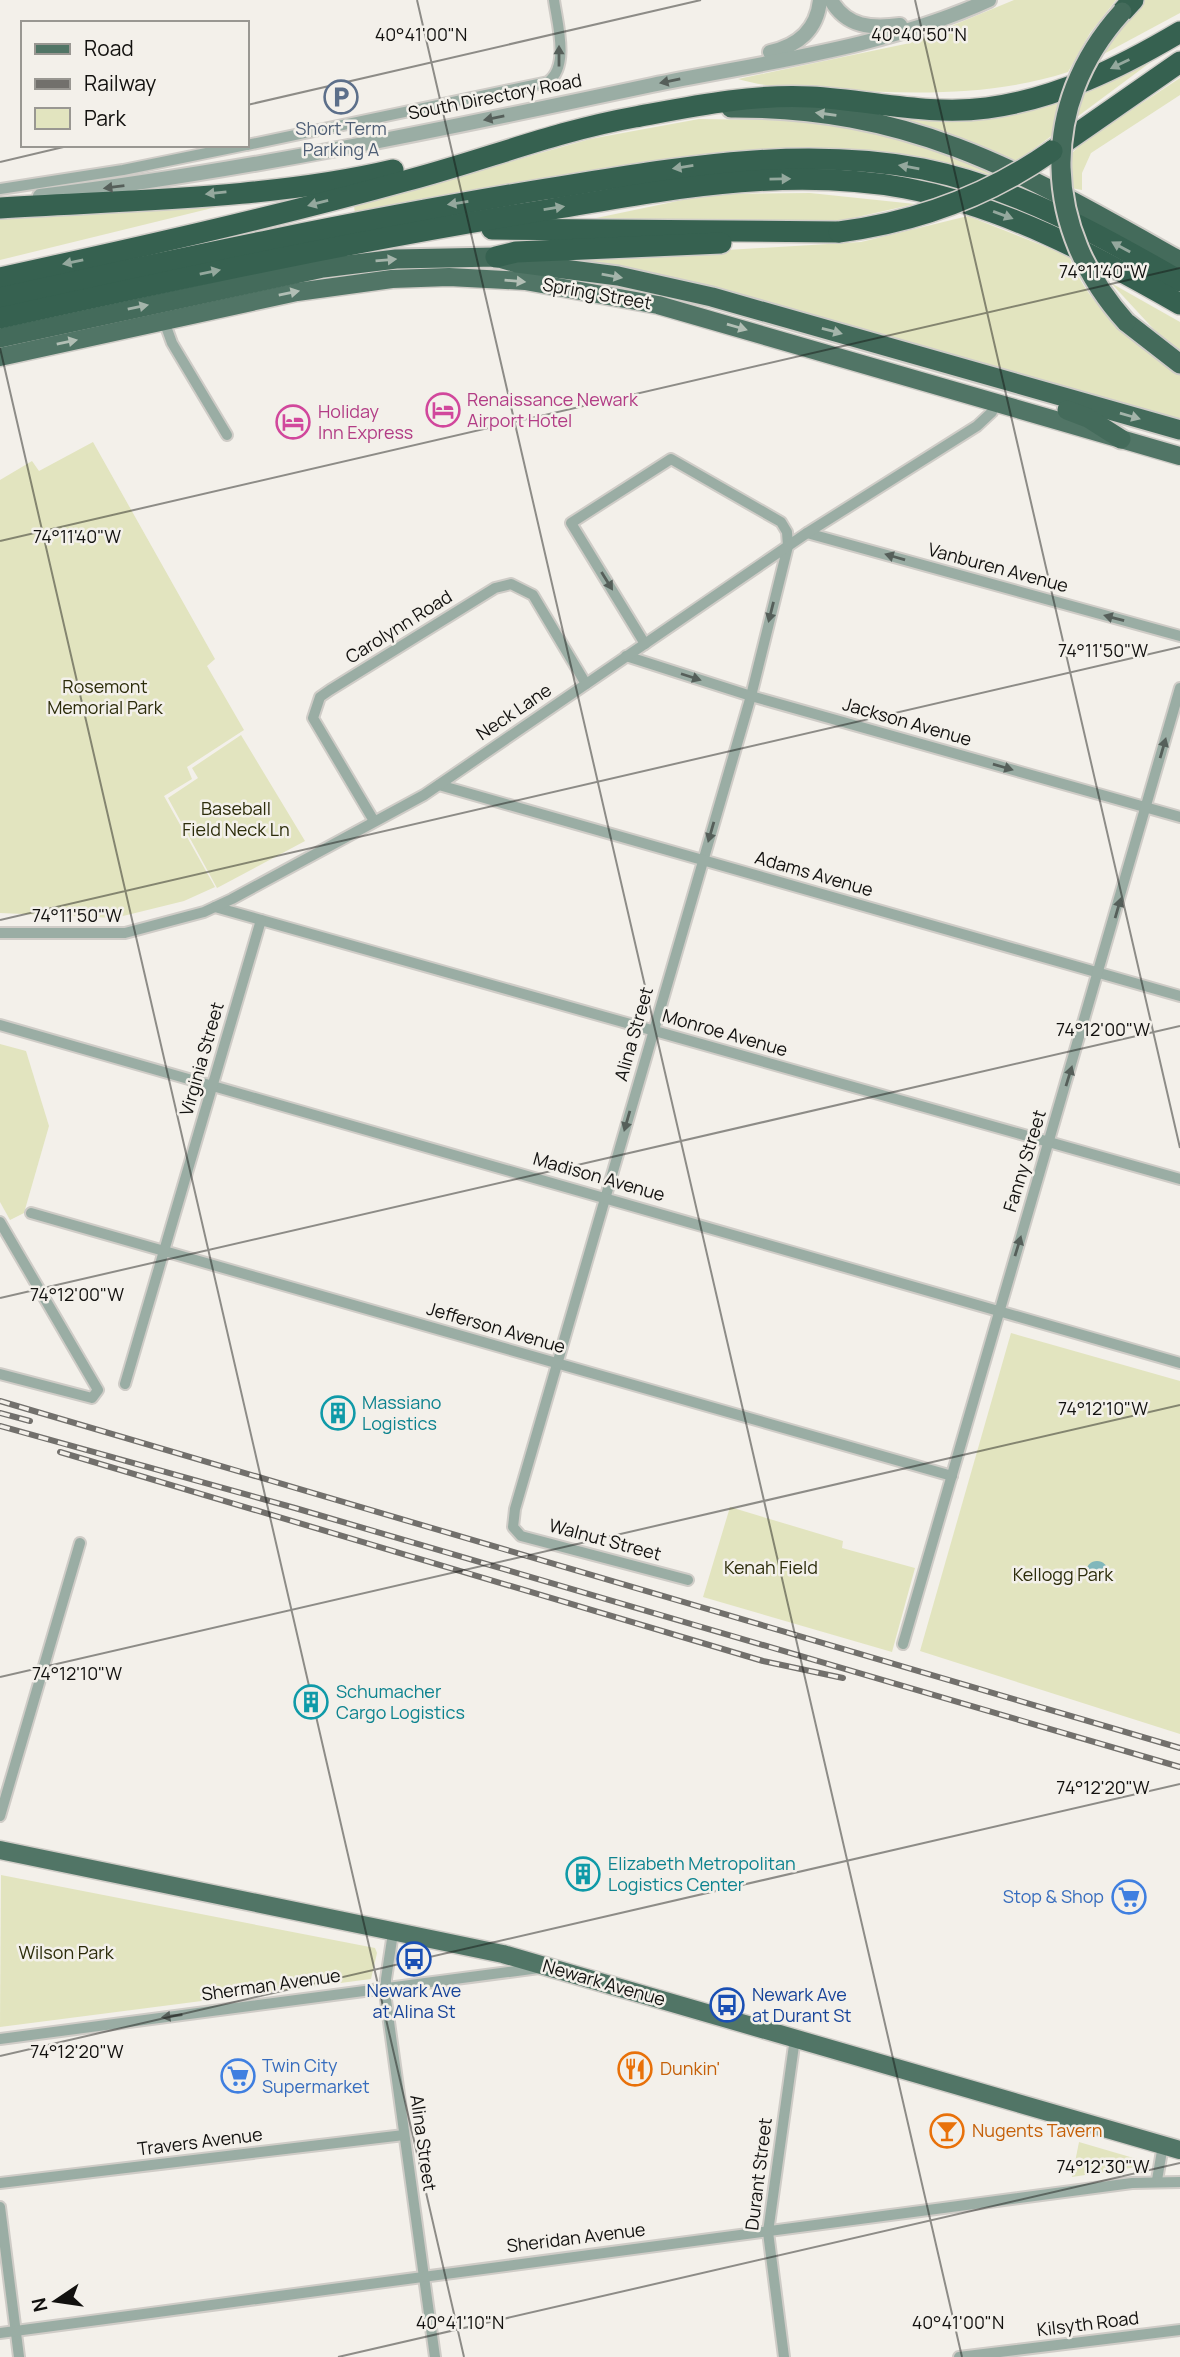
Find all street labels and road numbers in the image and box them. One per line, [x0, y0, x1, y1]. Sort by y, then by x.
street label: South Directory Road [406, 67, 584, 125]
street label: Spring Street [541, 272, 654, 314]
street label: Vanburen Avenue [925, 537, 1071, 597]
street label: Carolynn Road [341, 584, 456, 668]
street label: Neck Lane [471, 677, 556, 745]
street label: Jackson Avenue [840, 691, 975, 751]
street label: Adams Avenue [752, 845, 876, 901]
street label: Alina Street [608, 984, 658, 1084]
street label: Virginia Street [173, 999, 229, 1118]
street label: Monroe Avenue [660, 1003, 791, 1061]
street label: Fanny Street [997, 1107, 1051, 1215]
street label: Madison Avenue [531, 1146, 668, 1206]
street label: Jefferson Avenue [424, 1296, 568, 1358]
street label: Walnut Street [546, 1513, 664, 1566]
street label: Newark Avenue [540, 1953, 668, 2011]
street label: Sherman Avenue [200, 1962, 342, 2006]
street label: Alina Street [405, 2093, 443, 2193]
street label: Durant Street [739, 2116, 777, 2232]
street label: Travers Avenue [136, 2121, 264, 2161]
street label: Sheridan Avenue [505, 2217, 647, 2257]
street label: Kilsyth Road [1036, 2305, 1140, 2341]

